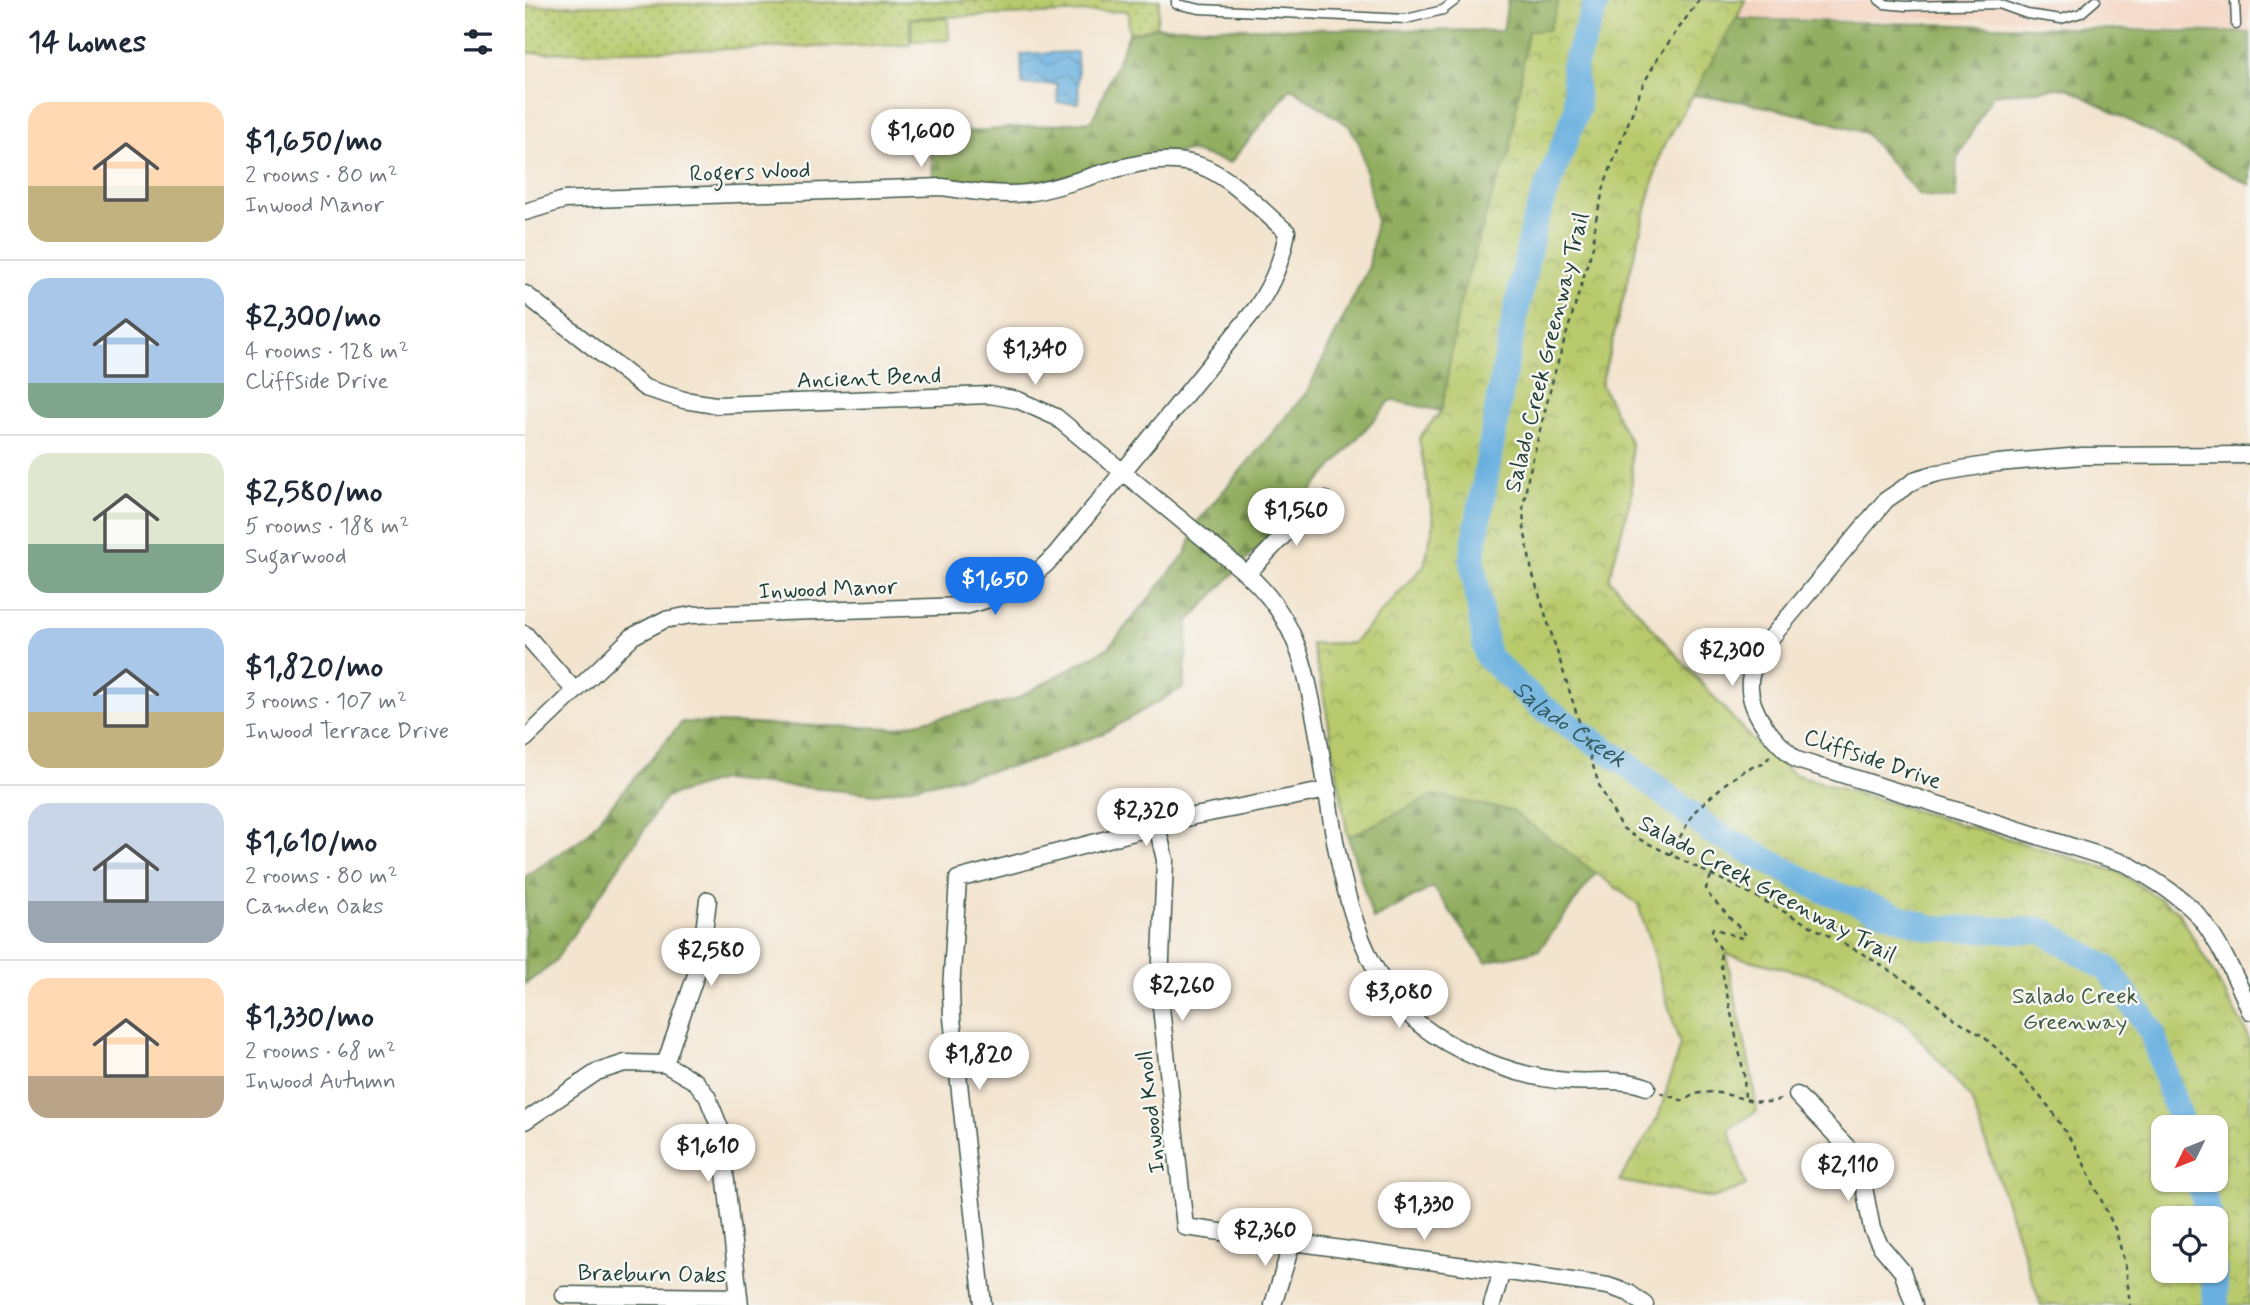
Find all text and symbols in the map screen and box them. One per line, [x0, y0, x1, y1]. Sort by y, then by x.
text: 14 homes [28, 23, 146, 62]
icon: filters [459, 23, 497, 61]
pin: $1,600 [864, 110, 978, 169]
text: $1,600 [887, 117, 955, 147]
text: $1,650/mo [245, 122, 382, 161]
icon: home [84, 130, 168, 214]
street label: Rogers Wood [689, 156, 811, 192]
text: 2 rooms · 80 m² [245, 161, 398, 191]
text: Inwood Manor [245, 191, 384, 221]
street label: Salado Creek Greenway Trail [1499, 209, 1597, 496]
text: $2,300/mo [245, 298, 381, 337]
icon: home [84, 306, 168, 390]
pin: $1,340 [978, 328, 1092, 387]
text: $1,340 [1003, 335, 1067, 365]
text: 4 rooms · 128 m² [245, 337, 409, 367]
street label: Ancient Bend [796, 361, 942, 397]
text: Cliffside Drive [245, 367, 389, 397]
text: $2,580/mo [245, 473, 383, 512]
icon: home [84, 481, 168, 565]
pin: $1,560 [1239, 489, 1353, 548]
text: $1,560 [1264, 496, 1328, 526]
text: 5 rooms · 188 m² [245, 512, 409, 542]
text: Sugarwood [245, 542, 346, 572]
pin: $1,650 [938, 558, 1052, 617]
text: $1,650 [961, 565, 1029, 595]
street label: Inwood Manor [758, 573, 898, 607]
pin: $2,300 [1675, 628, 1789, 688]
text: $2,300 [1699, 636, 1765, 666]
text: $1,820/mo [245, 648, 383, 687]
icon: home [84, 656, 168, 740]
water label: Salado Creek [1506, 674, 1631, 776]
text: 3 rooms · 107 m² [245, 687, 407, 717]
text: Inwood Terrace Drive [245, 717, 449, 747]
street label: Cliffside Drive [1800, 722, 1945, 797]
pin: $2,320 [1089, 788, 1203, 848]
text: $2,320 [1113, 796, 1179, 826]
street label: Salado Creek Greenway Trail [1633, 809, 1901, 971]
text: $1,610/mo [245, 823, 377, 862]
icon: home [84, 831, 168, 915]
text: 2 rooms · 80 m² [245, 862, 398, 892]
text: Camden Oaks [245, 892, 384, 922]
pin: $2,580 [654, 928, 768, 988]
text: $2,580 [677, 936, 745, 966]
pin: $2,260 [1125, 964, 1239, 1023]
pin: $3,080 [1342, 970, 1456, 1030]
text: $2,260 [1149, 971, 1215, 1001]
text: $3,080 [1365, 978, 1433, 1008]
park label: Salado Creek Greenway [2012, 982, 2138, 1038]
text: $1,330/mo [245, 998, 374, 1037]
icon: home [84, 1006, 168, 1090]
pin: $1,820 [922, 1032, 1036, 1092]
text: 2 rooms · 68 m² [245, 1037, 396, 1067]
text: $1,820 [945, 1040, 1013, 1070]
street label: Inwood Knoll [1131, 1049, 1173, 1175]
text: Inwood Autumn [245, 1067, 396, 1097]
north arrow [2151, 1115, 2228, 1192]
map controls [2151, 1115, 2228, 1283]
pin: $1,610 [651, 1124, 765, 1184]
text: $1,610 [676, 1132, 740, 1162]
pin: $2,110 [1791, 1144, 1905, 1203]
text: $2,110 [1817, 1151, 1879, 1181]
pin: $1,330 [1367, 1182, 1481, 1242]
text: $1,330 [1394, 1190, 1454, 1220]
button: locate [2151, 1206, 2228, 1283]
pin: $2,360 [1208, 1208, 1322, 1268]
text: $2,360 [1233, 1216, 1297, 1246]
street label: Braeburn Oaks [577, 1259, 727, 1291]

